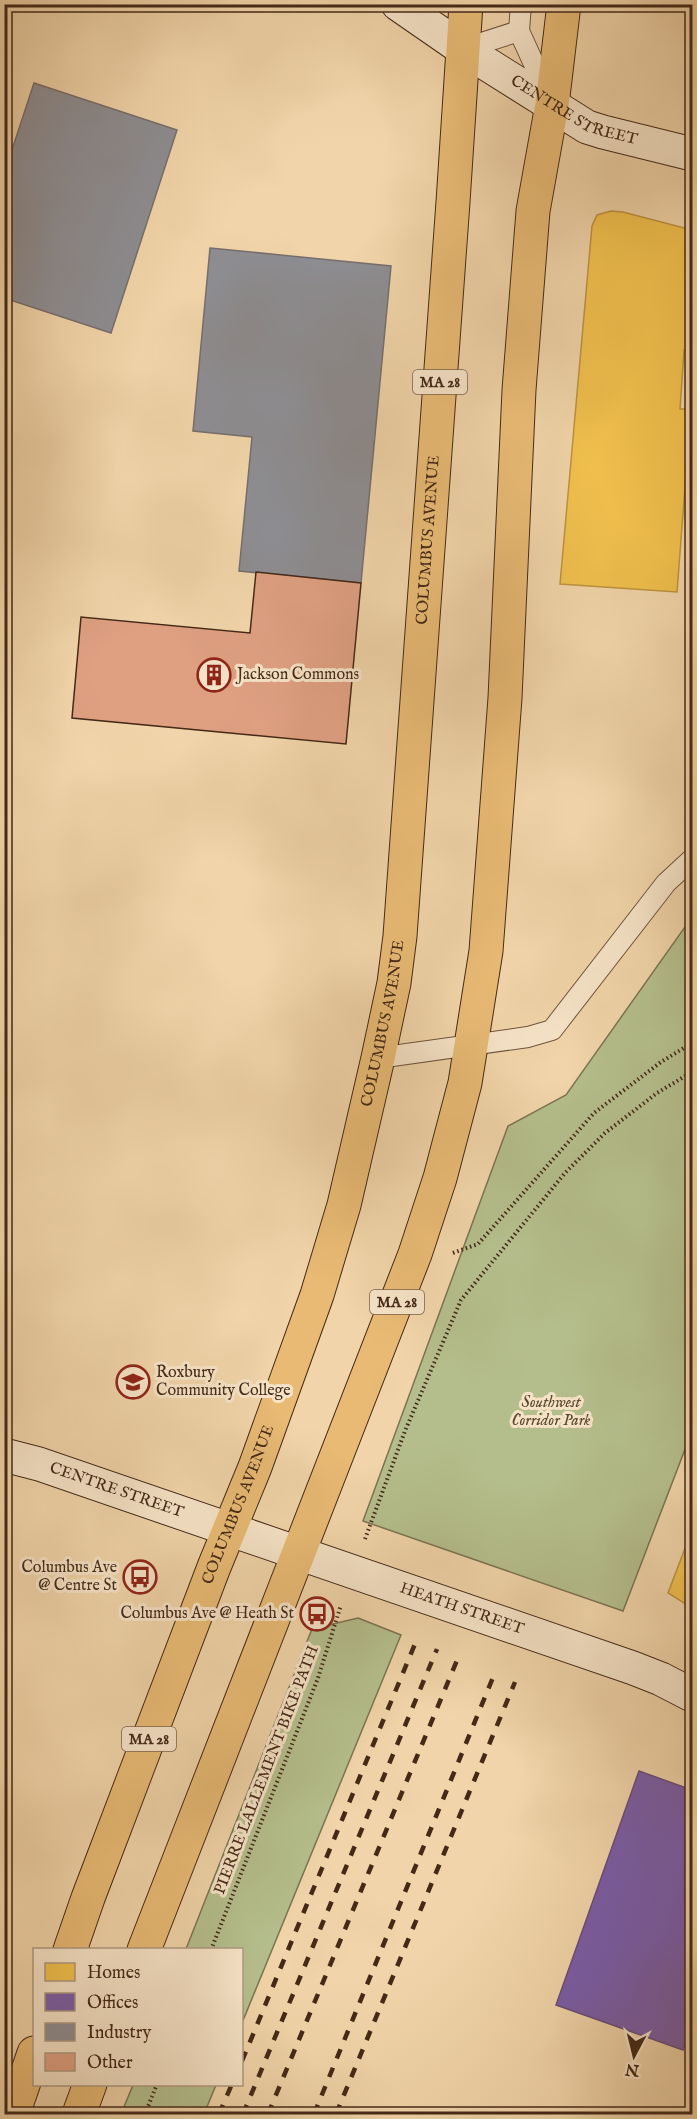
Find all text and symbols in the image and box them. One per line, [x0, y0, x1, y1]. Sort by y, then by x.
street label: CENTRE STREET [507, 71, 640, 150]
road number: MA 28 [413, 370, 467, 394]
street label: COLUMBUS AVENUE [413, 455, 445, 625]
building icon: Jackson Commons [196, 657, 232, 693]
place label: Jackson Commons [235, 665, 359, 685]
street label: COLUMBUS AVENUE [357, 939, 409, 1109]
road number: MA 28 [370, 1290, 424, 1314]
place label: Roxbury Community College [156, 1363, 291, 1401]
school or university icon: Roxbury Community College [115, 1364, 151, 1400]
park label: Southwest Corridor Park [511, 1393, 591, 1431]
street label: COLUMBUS AVENUE [198, 1423, 279, 1587]
street label: CENTRE STREET [47, 1458, 186, 1523]
place label: Columbus Ave @ Centre St [21, 1558, 118, 1596]
bus stop icon: Columbus Ave @ Centre St [122, 1559, 158, 1595]
street label: HEATH STREET [397, 1579, 527, 1640]
bus stop icon: Columbus Ave @ Heath St [299, 1596, 335, 1632]
place label: Columbus Ave @ Heath St [120, 1604, 295, 1624]
street label: PIERRE LALLEMENT BIKE PATH [210, 1642, 324, 1897]
road number: MA 28 [122, 1727, 176, 1751]
legend [33, 1948, 243, 2086]
text: Homes [87, 1962, 140, 1985]
text: Offices [87, 1992, 138, 2015]
text: Industry [87, 2022, 151, 2045]
north arrow [604, 2026, 664, 2086]
text: Other [87, 2052, 133, 2075]
text: N [624, 2058, 641, 2080]

